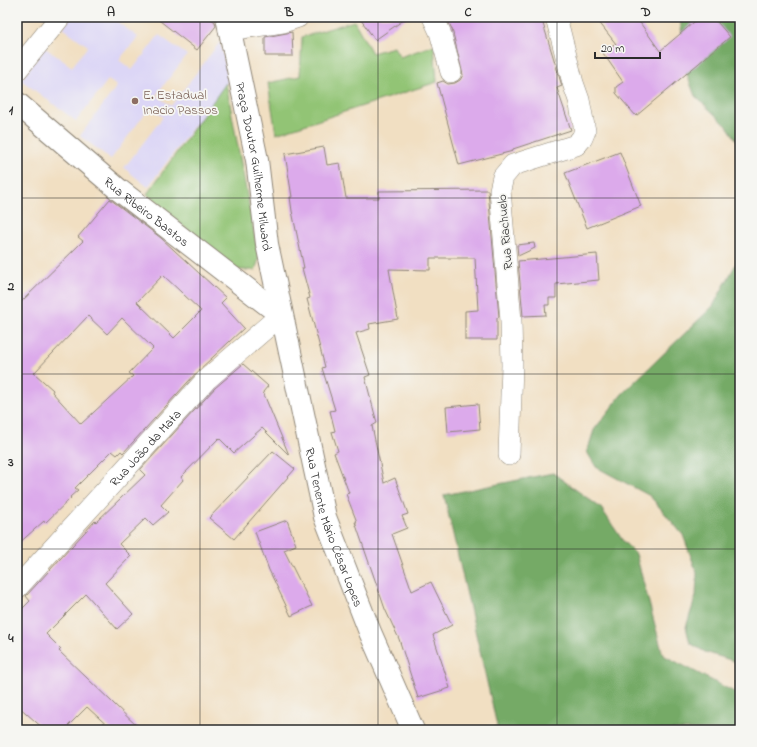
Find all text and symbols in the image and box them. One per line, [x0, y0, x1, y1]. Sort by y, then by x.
text: A [107, 3, 115, 22]
text: B [284, 3, 294, 22]
text: C [464, 3, 472, 22]
text: D [640, 3, 651, 22]
scale bar [595, 34, 660, 60]
text: 20 m [601, 40, 624, 58]
street label: Praça Doutor Guilherme Milward [230, 81, 276, 253]
place label: E. Estadual Inacio Passos [143, 86, 218, 120]
marker: E. Estadual Inacio Passos [130, 96, 140, 106]
text: 1 [9, 101, 14, 120]
street label: Rua Ribeiro Bastos [99, 173, 193, 252]
street label: Rua Riachuelo [493, 193, 518, 270]
text: 2 [7, 277, 15, 296]
street label: Rua João da Mata [106, 406, 186, 491]
street label: Rua Tenente Mário César Lopes [300, 446, 367, 610]
text: 3 [7, 453, 14, 472]
text: 4 [7, 629, 14, 648]

